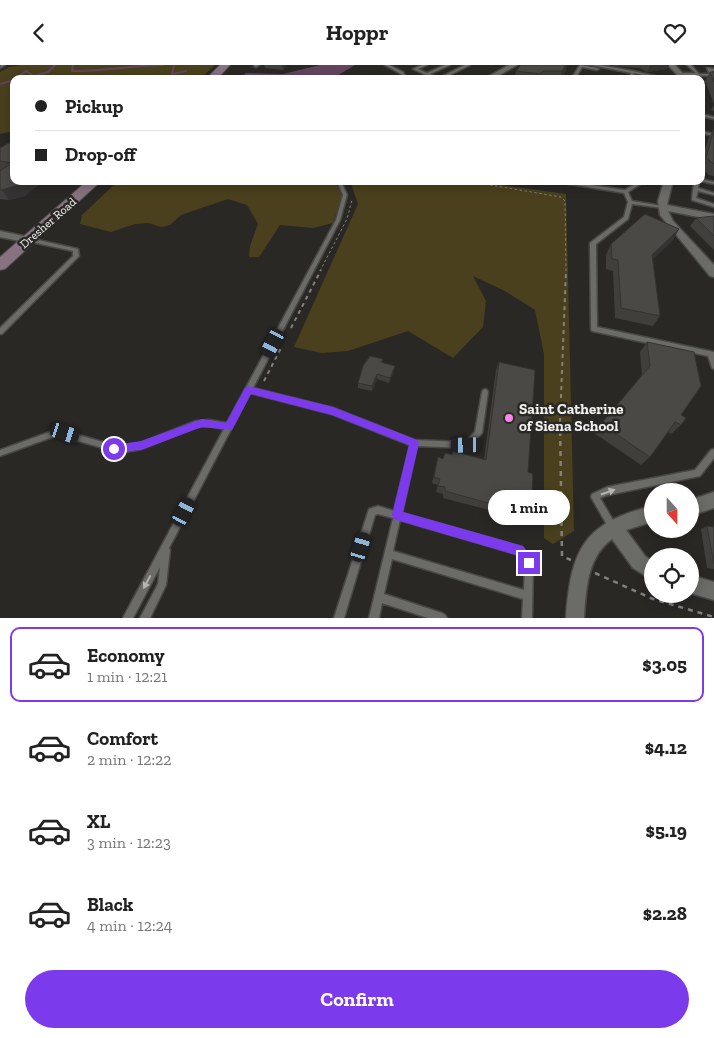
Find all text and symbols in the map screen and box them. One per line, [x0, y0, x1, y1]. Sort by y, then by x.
icon: back [25, 19, 53, 47]
text: Hoppr [326, 19, 388, 46]
icon: heart [661, 19, 689, 47]
text: Pickup [65, 95, 123, 118]
text: Drop-off [65, 143, 136, 166]
street label: Dresher Road [17, 194, 79, 251]
car [259, 326, 286, 360]
place label: Saint Catherine of Siena School [519, 400, 624, 435]
marker: Saint Catherine of Siena School [503, 412, 515, 424]
car [48, 421, 81, 445]
car [450, 437, 481, 453]
route start [103, 438, 125, 460]
north arrow [644, 483, 699, 537]
map controls [644, 483, 699, 603]
one-way arrow [601, 487, 616, 495]
callout: 1 min [488, 491, 570, 525]
car [170, 495, 197, 529]
text: 1 min [510, 498, 548, 517]
car [349, 530, 372, 564]
button: locate [644, 548, 699, 603]
route end [518, 552, 540, 574]
one-way arrow [143, 575, 151, 589]
icon: car [27, 642, 72, 687]
text: Economy [87, 644, 165, 667]
text: $3.05 [642, 653, 687, 676]
text: 1 min · 12:21 [87, 667, 167, 686]
icon: car [27, 725, 72, 770]
text: Comfort [87, 727, 158, 750]
text: $4.12 [645, 736, 687, 759]
text: 2 min · 12:22 [87, 750, 172, 769]
icon: car [27, 808, 72, 853]
text: XL [87, 810, 110, 833]
text: $5.19 [646, 819, 687, 842]
text: 3 min · 12:23 [87, 833, 171, 852]
icon: car [27, 891, 72, 936]
text: Black [87, 893, 133, 916]
text: $2.28 [643, 902, 687, 925]
text: 4 min · 12:24 [87, 916, 172, 935]
button: Confirm [25, 970, 689, 1028]

